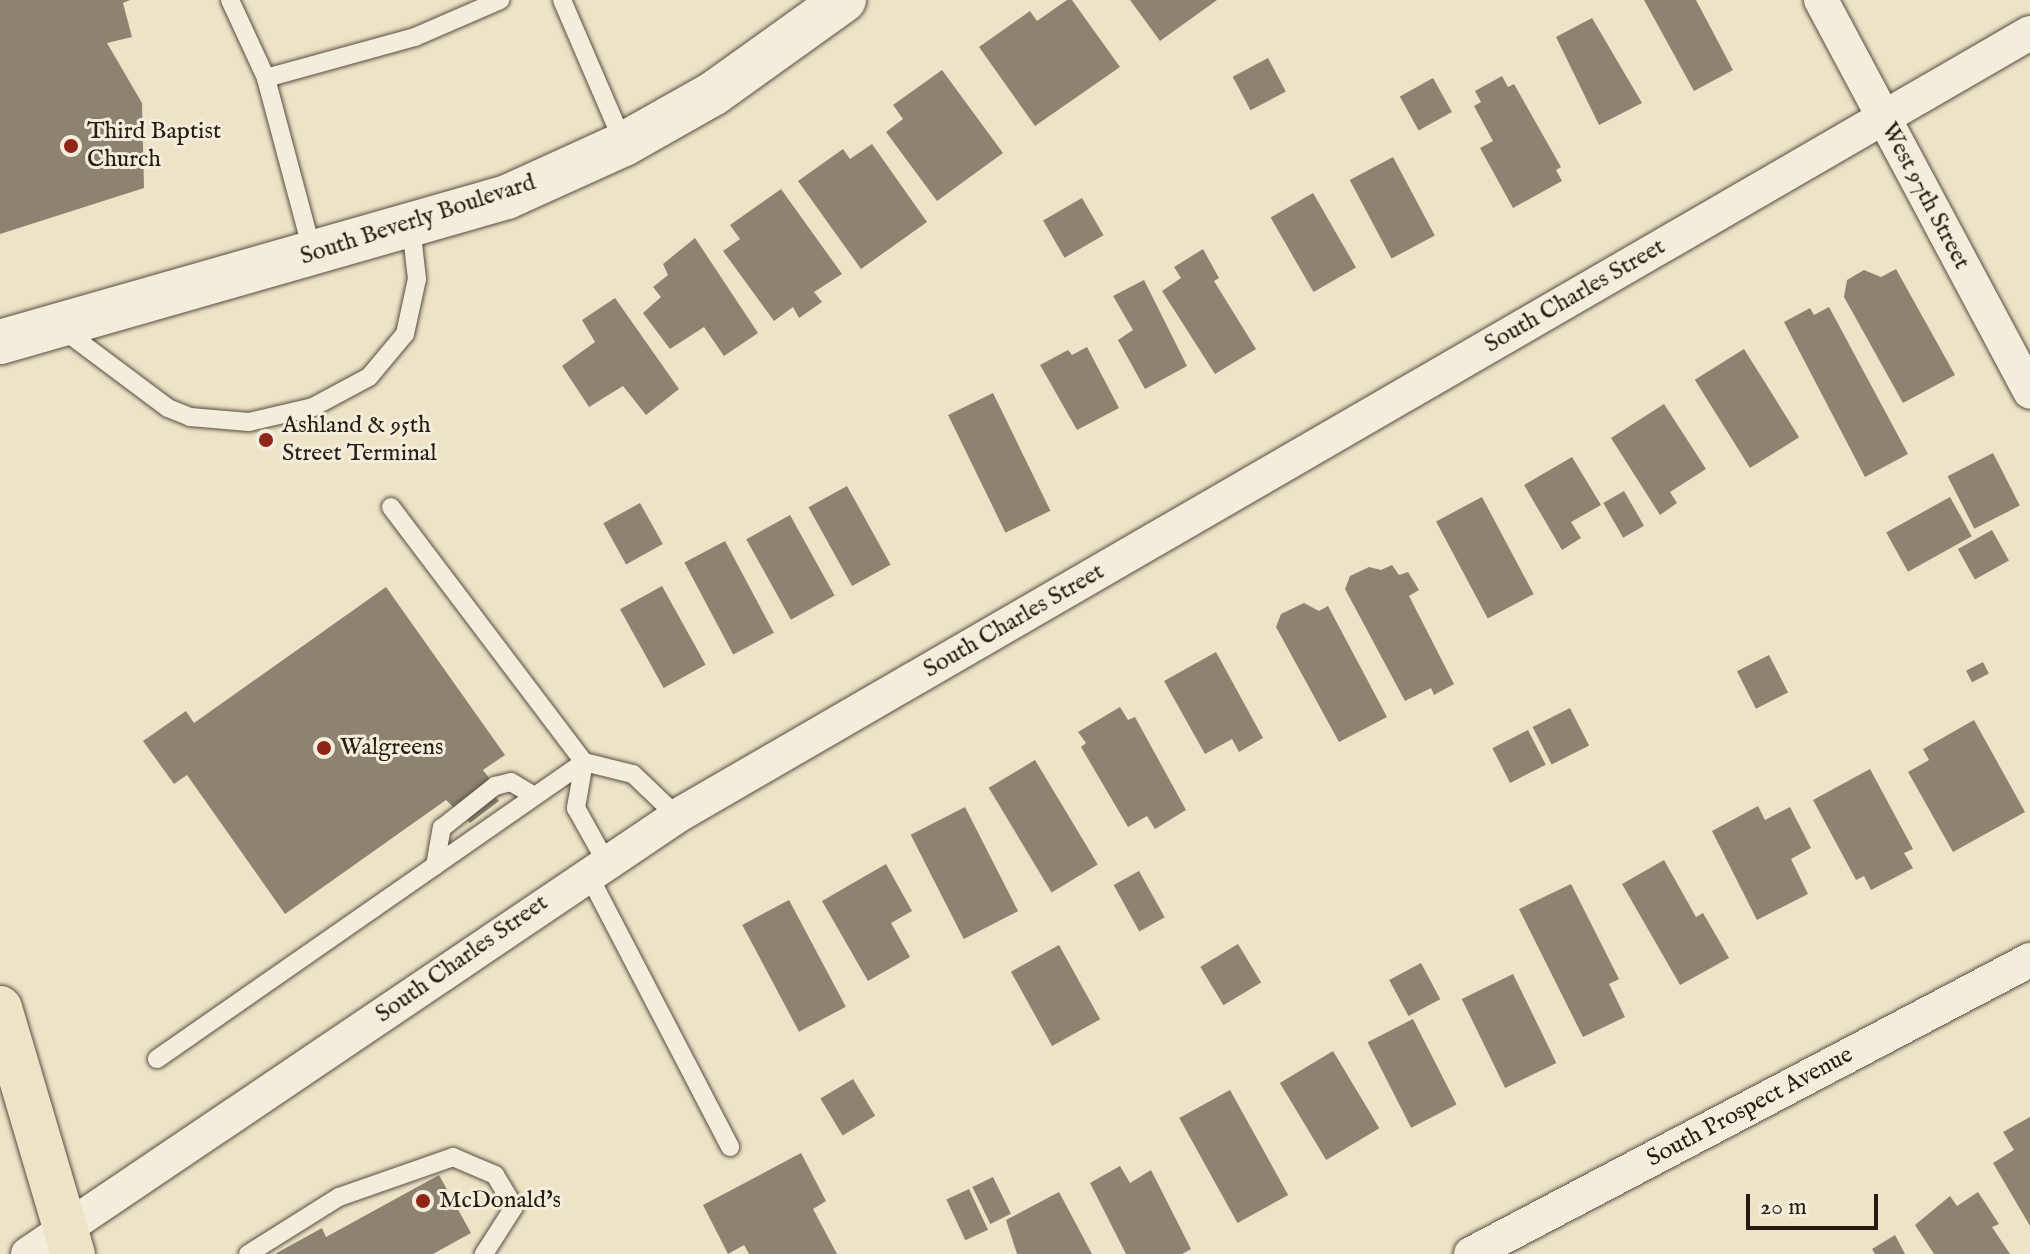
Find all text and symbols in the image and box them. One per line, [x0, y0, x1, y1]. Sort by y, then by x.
place label: Third Baptist Church [87, 118, 221, 174]
street label: West 97th Street [1874, 118, 1976, 274]
marker: Third Baptist Church [62, 137, 80, 155]
street label: South Beverly Boulevard [297, 168, 539, 272]
street label: South Charles Street [1480, 233, 1670, 359]
place label: Ashland & 95th Street Terminal [282, 412, 437, 468]
marker: Ashland & 95th Street Terminal [257, 431, 275, 449]
street label: South Charles Street [919, 558, 1109, 684]
place label: Walgreens [340, 734, 443, 762]
marker: Walgreens [315, 739, 333, 757]
street label: South Charles Street [370, 889, 554, 1029]
street label: South Prospect Avenue [1642, 1041, 1858, 1173]
scale bar [1750, 1178, 1882, 1228]
place label: McDonald's [439, 1187, 561, 1215]
marker: McDonald's [414, 1192, 432, 1210]
text: 20 m [1760, 1192, 1807, 1223]

